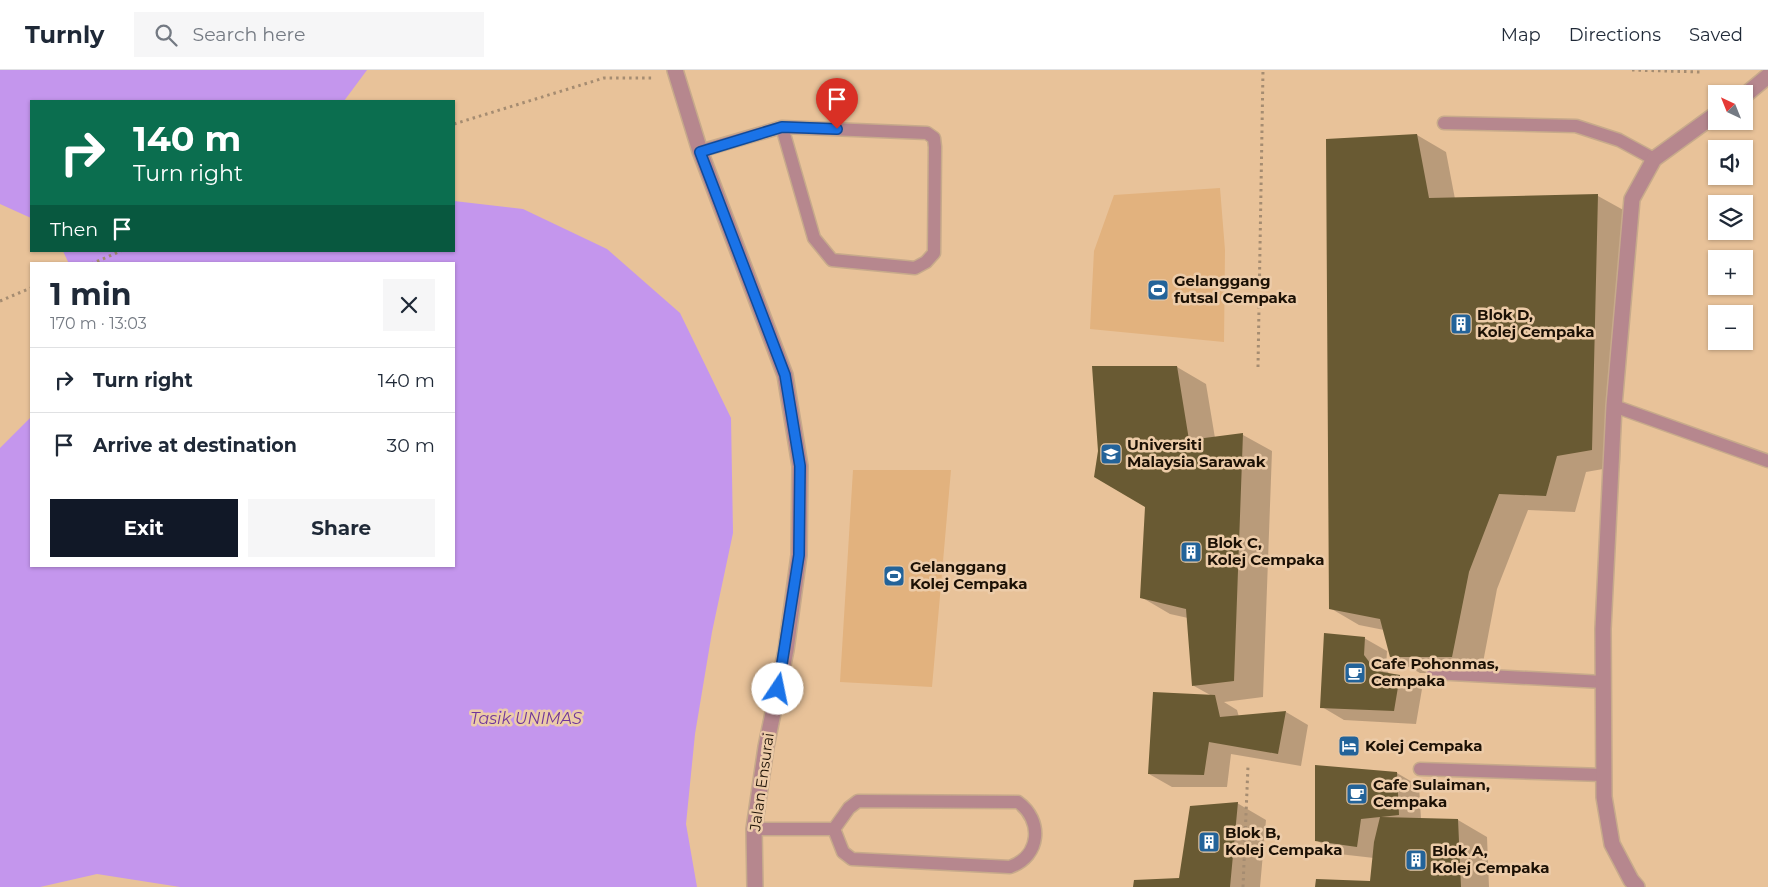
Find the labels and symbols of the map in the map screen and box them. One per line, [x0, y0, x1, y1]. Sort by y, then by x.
pin [816, 78, 858, 129]
north arrow [1708, 85, 1752, 130]
place label: Gelanggang futsal Cempaka [1174, 271, 1297, 307]
sports icon: Gelanggang futsal Cempaka [1146, 278, 1170, 302]
place label: Blok D, Kolej Cempaka [1477, 305, 1595, 341]
building icon: Blok D, Kolej Cempaka [1449, 312, 1473, 336]
place label: Universiti Malaysia Sarawak [1127, 435, 1266, 471]
school or university icon: Universiti Malaysia Sarawak [1099, 442, 1123, 466]
place label: Blok C, Kolej Cempaka [1207, 533, 1325, 569]
building icon: Blok C, Kolej Cempaka [1179, 540, 1203, 564]
place label: Gelanggang Kolej Cempaka [910, 557, 1028, 593]
sports icon: Gelanggang Kolej Cempaka [882, 564, 906, 588]
place label: Cafe Pohonmas, Cempaka [1371, 654, 1499, 690]
cafe icon: Cafe Pohonmas, Cempaka [1343, 661, 1367, 685]
position arrow [751, 662, 803, 714]
water label: Tasik UNIMAS [470, 709, 582, 728]
street label: Jalan Ensurai [745, 731, 778, 833]
hotel icon: Kolej Cempaka [1337, 734, 1361, 758]
place label: Kolej Cempaka [1365, 736, 1483, 755]
place label: Cafe Sulaiman, Cempaka [1373, 775, 1490, 811]
cafe icon: Cafe Sulaiman, Cempaka [1345, 782, 1369, 806]
place label: Blok B, Kolej Cempaka [1225, 823, 1343, 859]
building icon: Blok B, Kolej Cempaka [1197, 830, 1221, 854]
place label: Blok A, Kolej Cempaka [1432, 841, 1550, 877]
building icon: Blok A, Kolej Cempaka [1404, 848, 1428, 872]

